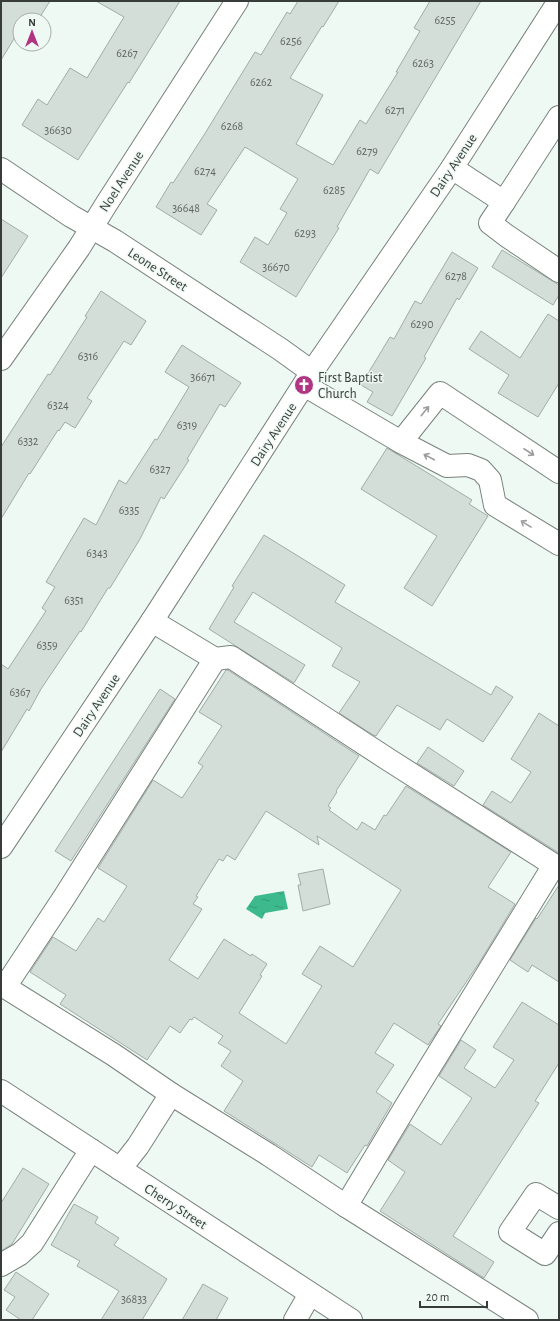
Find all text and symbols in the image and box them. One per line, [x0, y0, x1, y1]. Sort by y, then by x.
north arrow [12, 12, 52, 52]
house number: 6255 [434, 14, 456, 26]
text: N [28, 17, 36, 28]
house number: 6256 [280, 35, 302, 47]
house number: 6267 [116, 47, 138, 59]
house number: 6263 [412, 57, 434, 69]
house number: 6262 [250, 76, 273, 88]
house number: 6271 [385, 104, 405, 116]
house number: 6268 [221, 120, 244, 132]
house number: 36630 [44, 124, 72, 136]
street label: Dairy Avenue [428, 132, 480, 200]
house number: 6279 [356, 145, 378, 157]
street label: Noel Avenue [97, 149, 147, 214]
house number: 6274 [194, 165, 216, 177]
house number: 6285 [323, 184, 345, 196]
house number: 36648 [172, 202, 200, 214]
house number: 6293 [294, 227, 316, 239]
street label: Leone Street [125, 246, 190, 294]
house number: 36670 [262, 261, 290, 273]
house number: 6278 [445, 270, 467, 282]
house number: 6290 [410, 318, 434, 330]
house number: 6316 [78, 350, 99, 362]
house number: 36671 [190, 371, 216, 383]
place label: First Baptist Church [318, 371, 383, 401]
church icon: First Baptist Church [293, 374, 315, 396]
house number: 6324 [47, 399, 69, 411]
street label: Dairy Avenue [248, 400, 300, 469]
one-way arrow [421, 406, 430, 417]
house number: 6319 [177, 419, 198, 431]
house number: 6332 [18, 435, 39, 447]
one-way arrow [523, 448, 534, 456]
one-way arrow [423, 452, 435, 460]
house number: 6327 [149, 463, 171, 475]
house number: 6335 [119, 504, 139, 516]
one-way arrow [520, 519, 532, 527]
house number: 6343 [86, 547, 108, 559]
house number: 6351 [64, 594, 84, 606]
house number: 6359 [36, 639, 58, 651]
street label: Dairy Avenue [71, 672, 123, 740]
house number: 6367 [9, 686, 31, 698]
street label: Cherry Street [142, 1182, 210, 1232]
scale bar [420, 1283, 487, 1309]
text: 20 m [426, 1291, 449, 1303]
house number: 36833 [121, 1293, 147, 1305]

